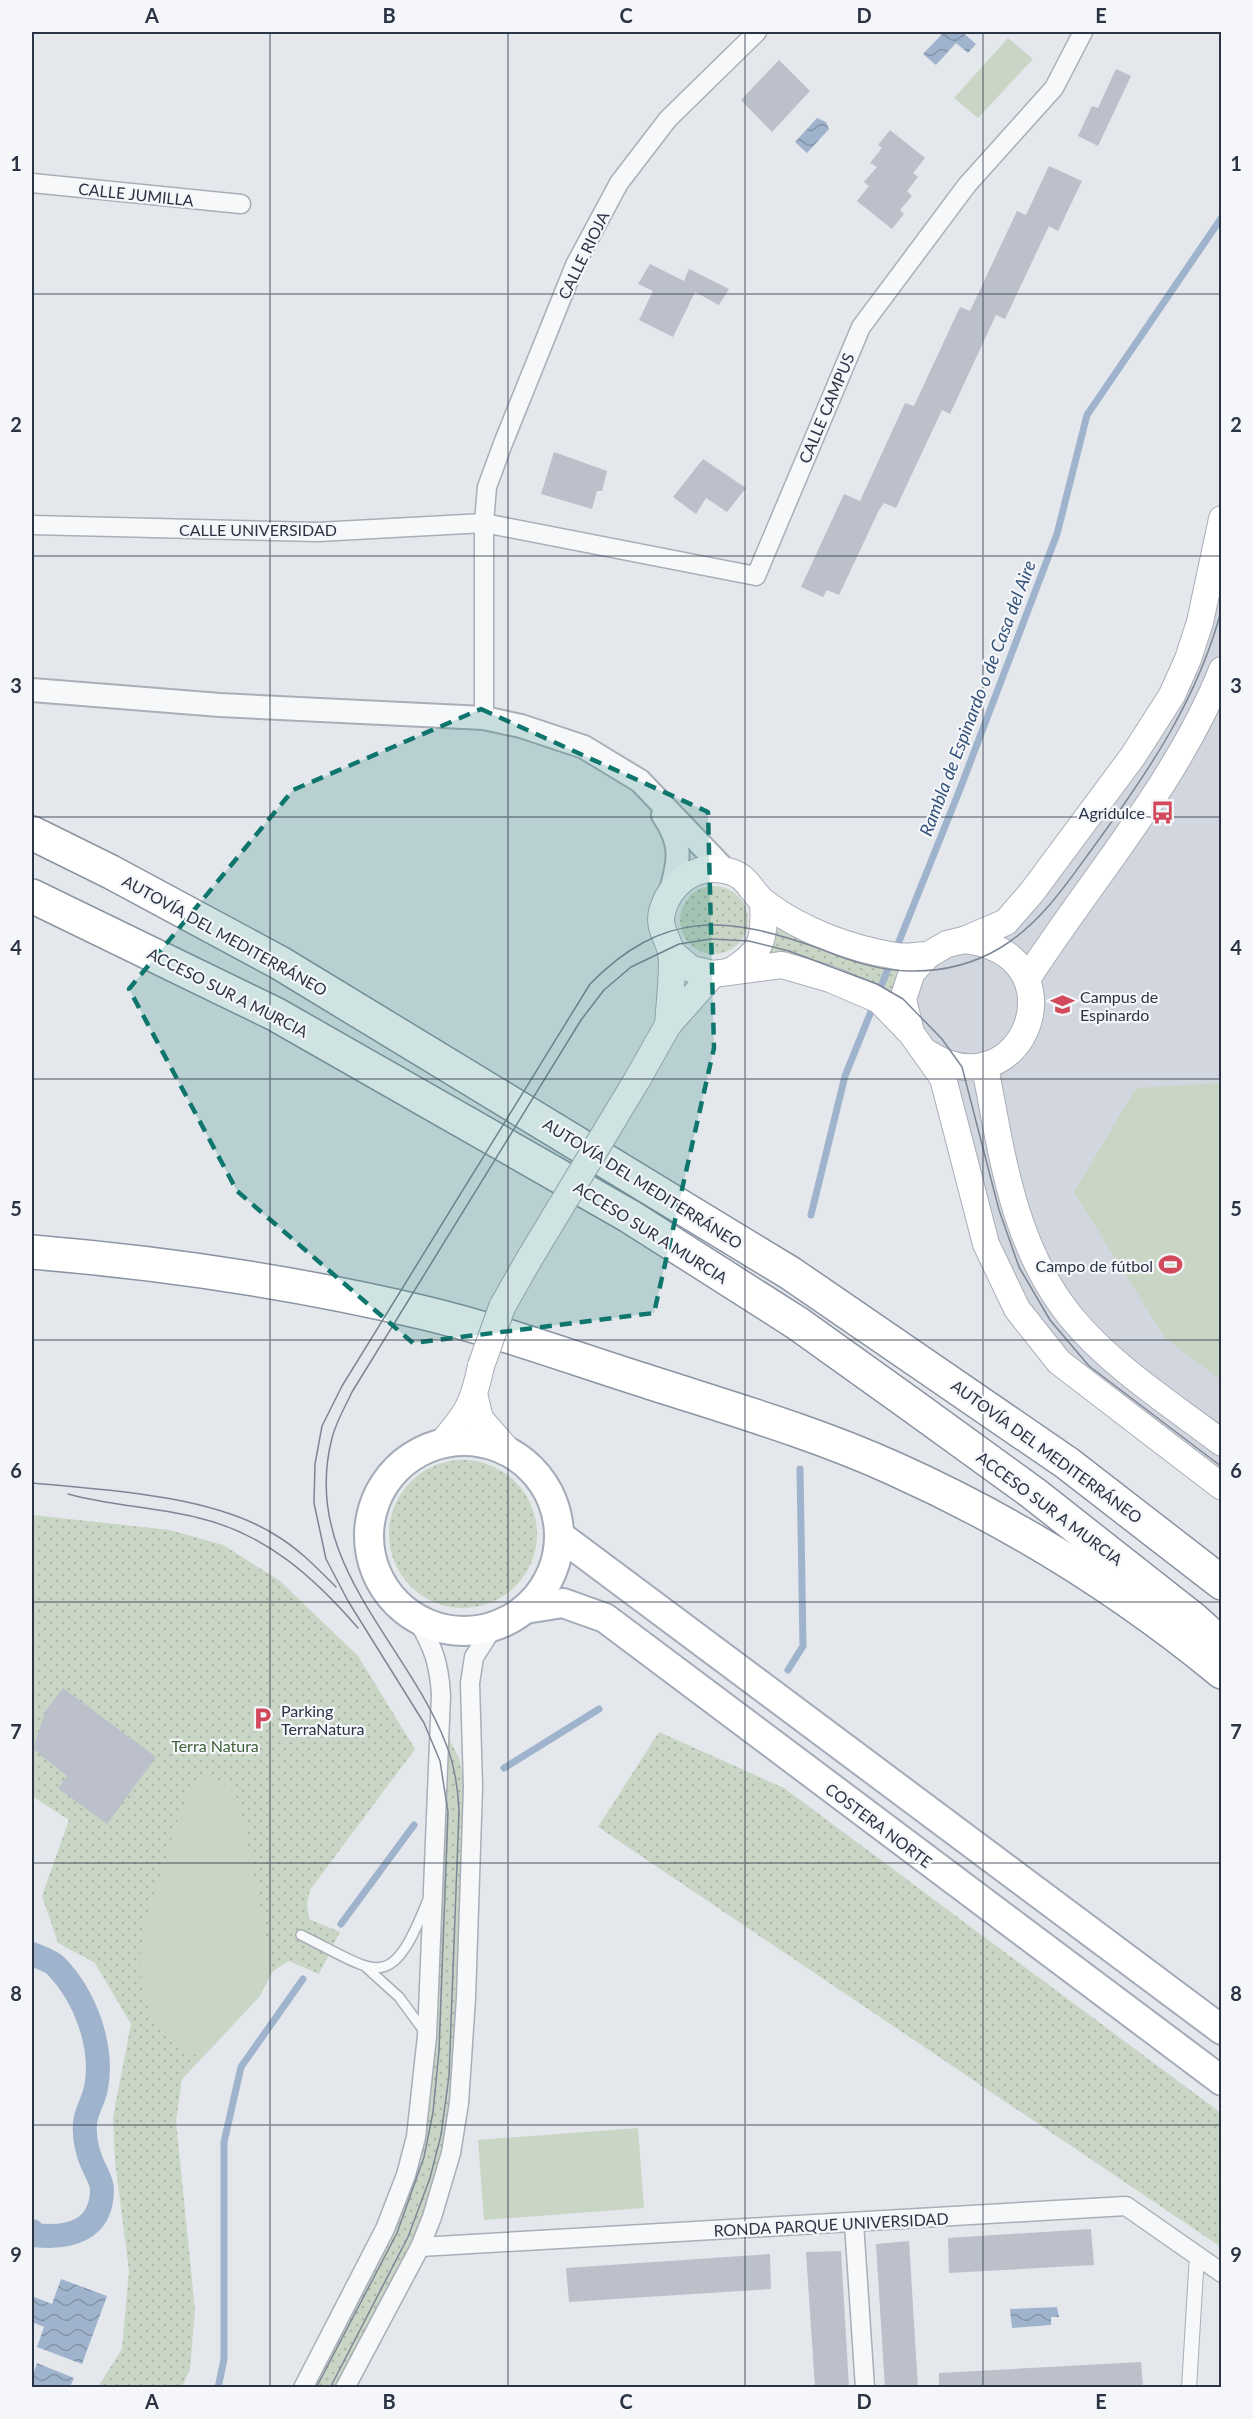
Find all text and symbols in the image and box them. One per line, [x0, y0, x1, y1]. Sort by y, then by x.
text: A [144, 3, 159, 27]
text: B [382, 3, 396, 27]
text: C [619, 3, 633, 27]
text: D [856, 3, 872, 27]
text: E [1095, 3, 1107, 27]
text: 1 [10, 151, 22, 175]
text: 1 [1230, 151, 1242, 175]
street label: CALLE JUMILLA [77, 178, 195, 210]
street label: CALLE RIOJA [554, 208, 613, 302]
street label: CALLE CAMPUS [794, 350, 858, 466]
text: 2 [10, 412, 22, 436]
text: 2 [1230, 412, 1242, 436]
street label: CALLE UNIVERSIDAD [179, 520, 337, 539]
water label: Rambla de Espinardo o de Casa del Aire [914, 557, 1040, 839]
text: 3 [10, 673, 22, 697]
text: 3 [1230, 673, 1242, 697]
bus stop icon: Agridulce [1150, 799, 1176, 825]
place label: Agridulce [1079, 803, 1145, 822]
street label: AUTOVÍA DEL MEDITERRÁNEO [119, 871, 331, 999]
text: 4 [10, 935, 22, 959]
text: 4 [1230, 935, 1242, 959]
street label: ACCESO SUR A MURCIA [145, 943, 312, 1041]
place label: Campus de Espinardo [1080, 987, 1158, 1024]
school or university icon: Campus de Espinardo [1049, 992, 1075, 1018]
street label: AUTOVÍA DEL MEDITERRÁNEO [540, 1114, 746, 1252]
street label: ACCESO SUR A MURCIA [571, 1177, 731, 1287]
text: 5 [10, 1196, 22, 1220]
text: 5 [1230, 1196, 1242, 1220]
sports icon: Campo de fútbol [1158, 1252, 1184, 1278]
place label: Campo de fútbol [1035, 1256, 1153, 1275]
street label: AUTOVÍA DEL MEDITERRÁNEO [948, 1375, 1146, 1527]
street label: ACCESO SUR A MURCIA [973, 1447, 1127, 1569]
text: 6 [10, 1458, 22, 1482]
text: 6 [1230, 1458, 1242, 1482]
place label: Parking TerraNatura [281, 1701, 364, 1738]
parking icon: Parking TerraNatura [250, 1706, 276, 1732]
text: 7 [10, 1719, 22, 1743]
text: 7 [1230, 1719, 1242, 1743]
park label: Terra Natura [171, 1736, 259, 1755]
street label: COSTERA NORTE [822, 1779, 936, 1871]
text: 8 [10, 1981, 22, 2005]
text: 8 [1230, 1981, 1242, 2005]
street label: RONDA PARQUE UNIVERSIDAD [713, 2208, 949, 2240]
text: 9 [10, 2242, 22, 2266]
text: 9 [1230, 2242, 1242, 2266]
text: A [144, 2389, 159, 2413]
text: B [382, 2389, 396, 2413]
text: C [619, 2389, 633, 2413]
text: D [856, 2389, 872, 2413]
text: E [1095, 2389, 1107, 2413]

